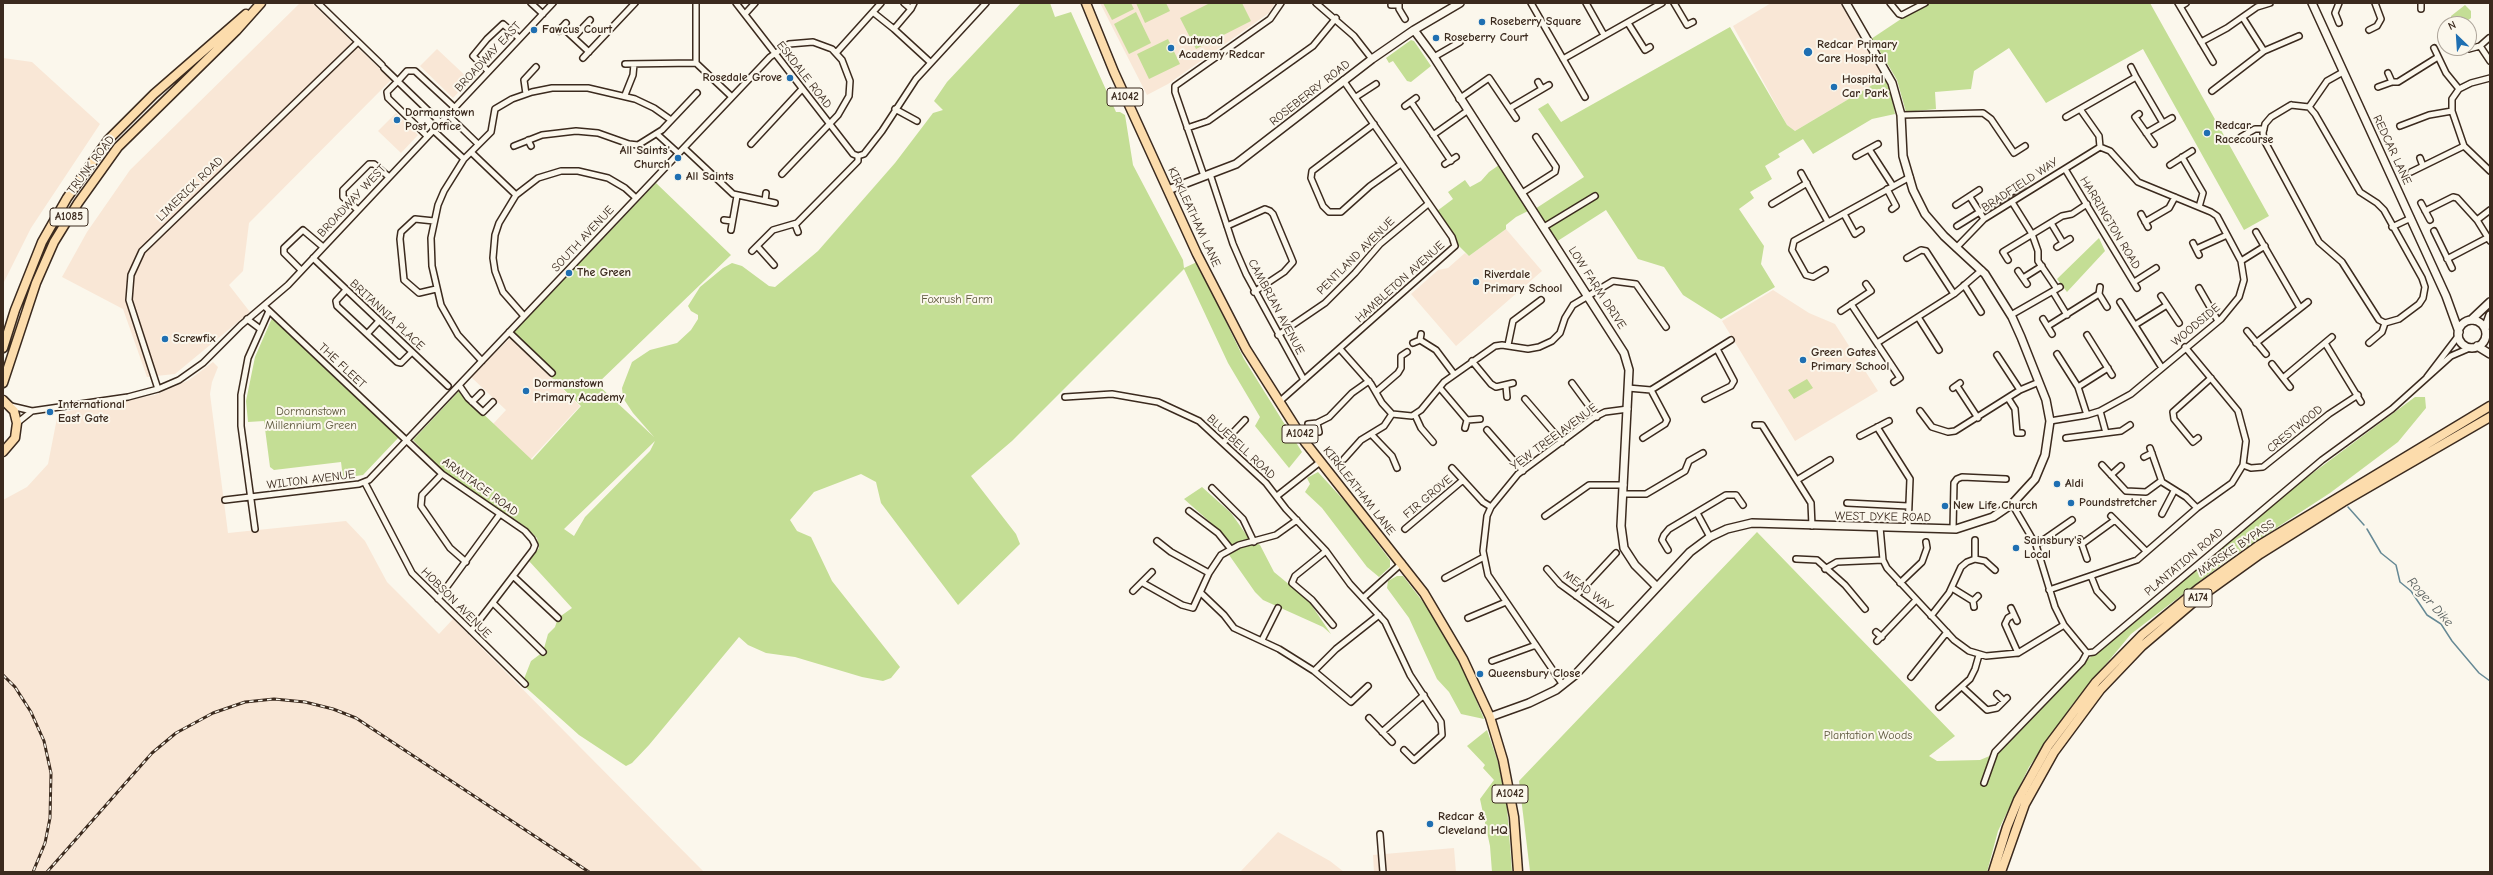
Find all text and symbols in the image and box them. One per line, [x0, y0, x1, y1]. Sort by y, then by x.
place label: Roseberry Square [1490, 15, 1581, 29]
north arrow [2437, 16, 2477, 56]
marker: Roseberry Square [1477, 17, 1487, 27]
text: N [2446, 18, 2458, 33]
street label: BROADWAY EAST [452, 19, 524, 95]
place label: Fawcus Court [542, 23, 612, 37]
marker: Fawcus Court [529, 25, 539, 35]
place label: Roseberry Court [1444, 31, 1528, 45]
marker: Roseberry Court [1431, 33, 1441, 43]
place label: Outwood Academy Redcar [1179, 34, 1265, 62]
street label: ESKDALE ROAD [773, 38, 835, 112]
place label: Redcar Primary Care Hospital [1817, 38, 1897, 66]
marker: Outwood Academy Redcar [1166, 43, 1176, 53]
marker: Redcar Primary Care Hospital [1802, 46, 1814, 58]
street label: ROSEBERRY ROAD [1267, 57, 1353, 129]
place label: Rosedale Grove [702, 71, 782, 85]
marker: Rosedale Grove [785, 73, 795, 83]
place label: Hospital Car Park [1842, 73, 1888, 101]
marker: Hospital Car Park [1829, 82, 1839, 92]
road number: A1042 [1107, 88, 1143, 106]
place label: Dormanstown Post Office [405, 106, 475, 134]
street label: REDCAR LANE [2370, 113, 2414, 187]
marker: Dormanstown Post Office [392, 115, 402, 125]
place label: Redcar Racecourse [2215, 119, 2274, 147]
marker: Redcar Racecourse [2202, 128, 2212, 138]
street label: TRUNK ROAD [64, 133, 118, 197]
place label: All Saints' Church [620, 144, 670, 172]
marker: All Saints' Church [673, 153, 683, 163]
street label: LIMERICK ROAD [154, 154, 226, 224]
street label: BRADFIELD WAY [1979, 155, 2061, 215]
street label: BROADWAY WEST [315, 162, 389, 240]
street label: KIRKLEATHAM LANE [1165, 165, 1223, 269]
place label: All Saints [686, 170, 734, 184]
marker: All Saints [673, 172, 683, 182]
street label: HARRINGTON ROAD [2077, 174, 2143, 272]
street label: SOUTH AVENUE [549, 203, 617, 275]
road number: A1085 [50, 208, 88, 226]
street label: PENTLAND AVENUE [1314, 214, 1398, 298]
street label: HAMBLETON AVENUE [1352, 238, 1448, 326]
street label: LOW FARM DRIVE [1565, 244, 1629, 332]
street label: CAMBRIAN AVENUE [1245, 257, 1307, 357]
place label: The Green [577, 266, 631, 280]
marker: The Green [564, 268, 574, 278]
place label: Riverdale Primary School [1484, 268, 1562, 296]
street label: BRITANNIA PLACE [347, 277, 427, 353]
marker: Riverdale Primary School [1471, 277, 1481, 287]
park label: Foxrush Farm [921, 293, 993, 307]
street label: WOODSIDE [2169, 301, 2223, 349]
place label: Screwfix [173, 332, 216, 346]
marker: Screwfix [160, 334, 170, 344]
street label: THE FLEET [315, 340, 369, 392]
place label: Green Gates Primary School [1811, 346, 1889, 374]
marker: Green Gates Primary School [1798, 355, 1808, 365]
place label: Dormanstown Primary Academy [534, 377, 624, 405]
marker: Dormanstown Primary Academy [521, 386, 531, 396]
place label: International East Gate [58, 398, 125, 426]
street label: YEW TREE AVENUE [1508, 401, 1600, 473]
street label: CRESTWOOD [2264, 402, 2326, 456]
park label: Dormanstown Millennium Green [265, 405, 357, 433]
marker: International East Gate [45, 407, 55, 417]
street label: BLUEBELL ROAD [1204, 412, 1278, 482]
road number: A1042 [1282, 425, 1318, 443]
street label: KIRKLEATHAM LANE [1320, 444, 1398, 538]
street label: ARMITAGE ROAD [439, 455, 521, 519]
street label: WILTON AVENUE [266, 467, 356, 493]
street label: FIR GROVE [1401, 472, 1455, 522]
place label: Aldi [2065, 477, 2084, 491]
marker: Aldi [2052, 479, 2062, 489]
place label: Poundstretcher [2079, 496, 2157, 510]
marker: Poundstretcher [2066, 498, 2076, 508]
place label: New Life Church [1953, 499, 2037, 513]
marker: New Life Church [1940, 501, 1950, 511]
street label: WEST DYKE ROAD [1835, 509, 1931, 525]
street label: MARSKE BYPASS [2195, 517, 2277, 579]
street label: PLANTATION ROAD [2142, 525, 2226, 599]
place label: Sainsbury's Local [2024, 534, 2082, 562]
marker: Sainsbury's Local [2011, 543, 2021, 553]
street label: HOBSON AVENUE [418, 565, 494, 641]
street label: MEAD WAY [1560, 568, 1616, 614]
water label: Roger Dike [2404, 574, 2456, 630]
road number: A174 [2184, 589, 2212, 607]
place label: Queensbury Close [1488, 667, 1580, 681]
marker: Queensbury Close [1475, 669, 1485, 679]
park label: Plantation Woods [1824, 729, 1912, 743]
road number: A1042 [1492, 785, 1528, 803]
place label: Redcar & Cleveland HQ [1438, 810, 1508, 838]
marker: Redcar & Cleveland HQ [1425, 819, 1435, 829]

